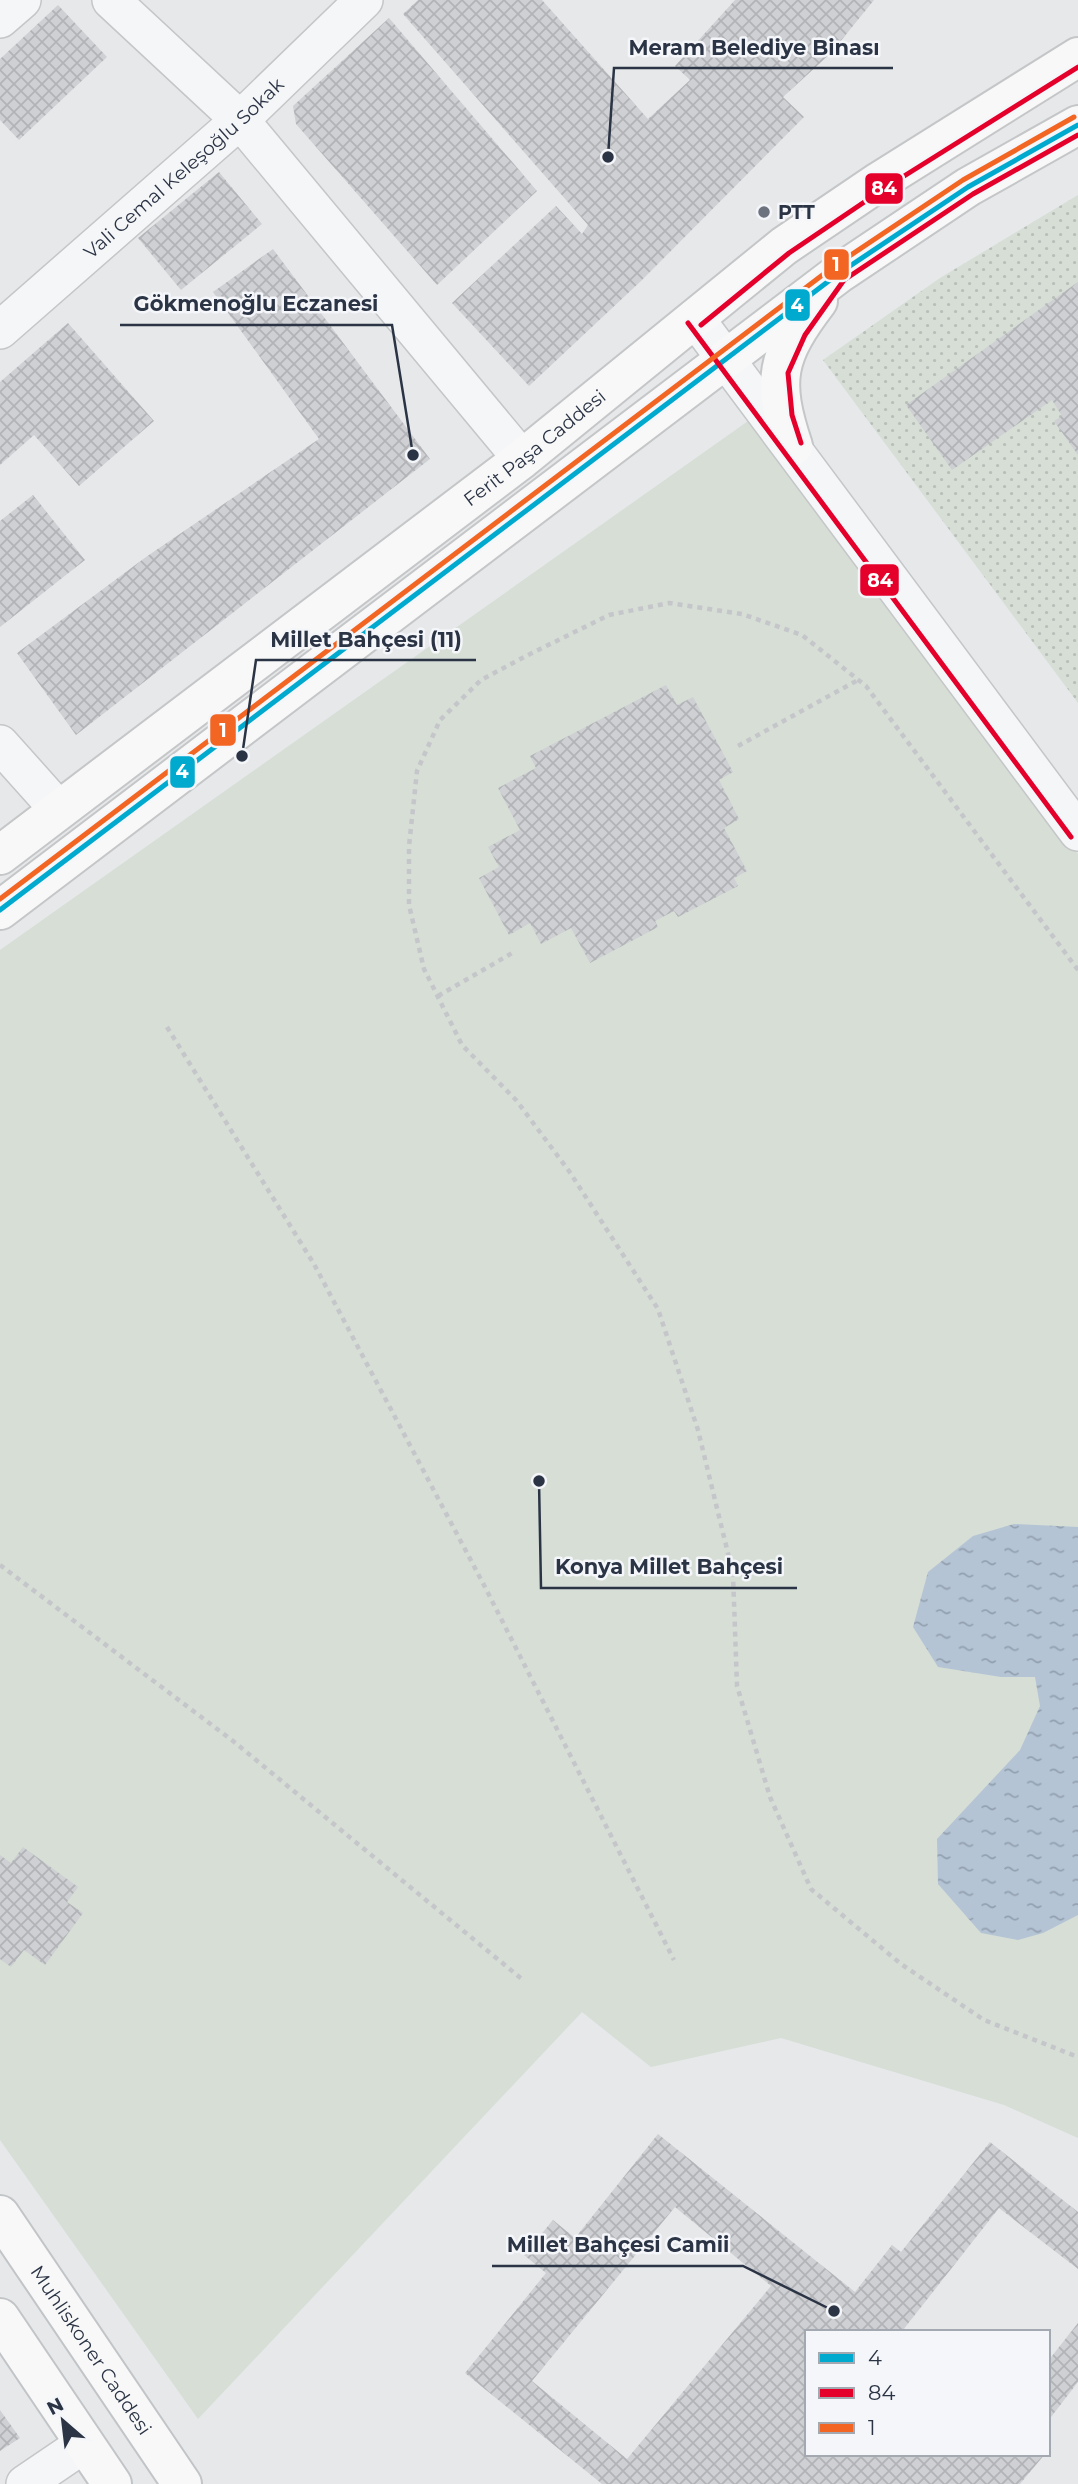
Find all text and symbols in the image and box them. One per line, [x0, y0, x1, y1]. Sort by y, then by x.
callout: Meram Belediye Binası [614, 26, 893, 68]
text: Meram Belediye Binası [629, 35, 879, 60]
street label: Vali Cemal Keleşoğlu Sokak [79, 72, 289, 263]
line badge: 84 [864, 172, 904, 205]
text: 84 [871, 177, 897, 200]
place label: PTT [778, 201, 815, 224]
marker: PTT [756, 204, 772, 220]
line badge: 1 [823, 248, 850, 281]
text: 1 [832, 253, 840, 276]
callout: Gökmenoğlu Eczanesi [120, 283, 392, 325]
line badge: 4 [784, 288, 811, 322]
text: Gökmenoğlu Eczanesi [134, 291, 378, 316]
text: 4 [790, 294, 804, 317]
street label: Ferit Paşa Caddesi [459, 384, 610, 511]
line badge: 84 [859, 563, 900, 597]
text: 84 [867, 569, 893, 592]
callout: Millet Bahçesi (11) [256, 618, 476, 660]
text: Millet Bahçesi (11) [270, 627, 462, 652]
line badge: 1 [209, 713, 237, 747]
text: 1 [219, 719, 227, 742]
line badge: 4 [169, 755, 196, 789]
text: 4 [175, 760, 189, 783]
callout: Konya Millet Bahçesi [541, 1546, 797, 1588]
text: Konya Millet Bahçesi [555, 1554, 783, 1579]
callout: Millet Bahçesi Camii [492, 2224, 743, 2266]
text: Millet Bahçesi Camii [507, 2232, 729, 2257]
street label: Muhliskoner Caddesi [26, 2261, 157, 2439]
legend [805, 2330, 1050, 2456]
text: 4 [868, 2345, 882, 2370]
text: 84 [868, 2380, 895, 2405]
north arrow [28, 2386, 98, 2456]
text: N [43, 2393, 67, 2420]
text: 1 [868, 2415, 876, 2440]

